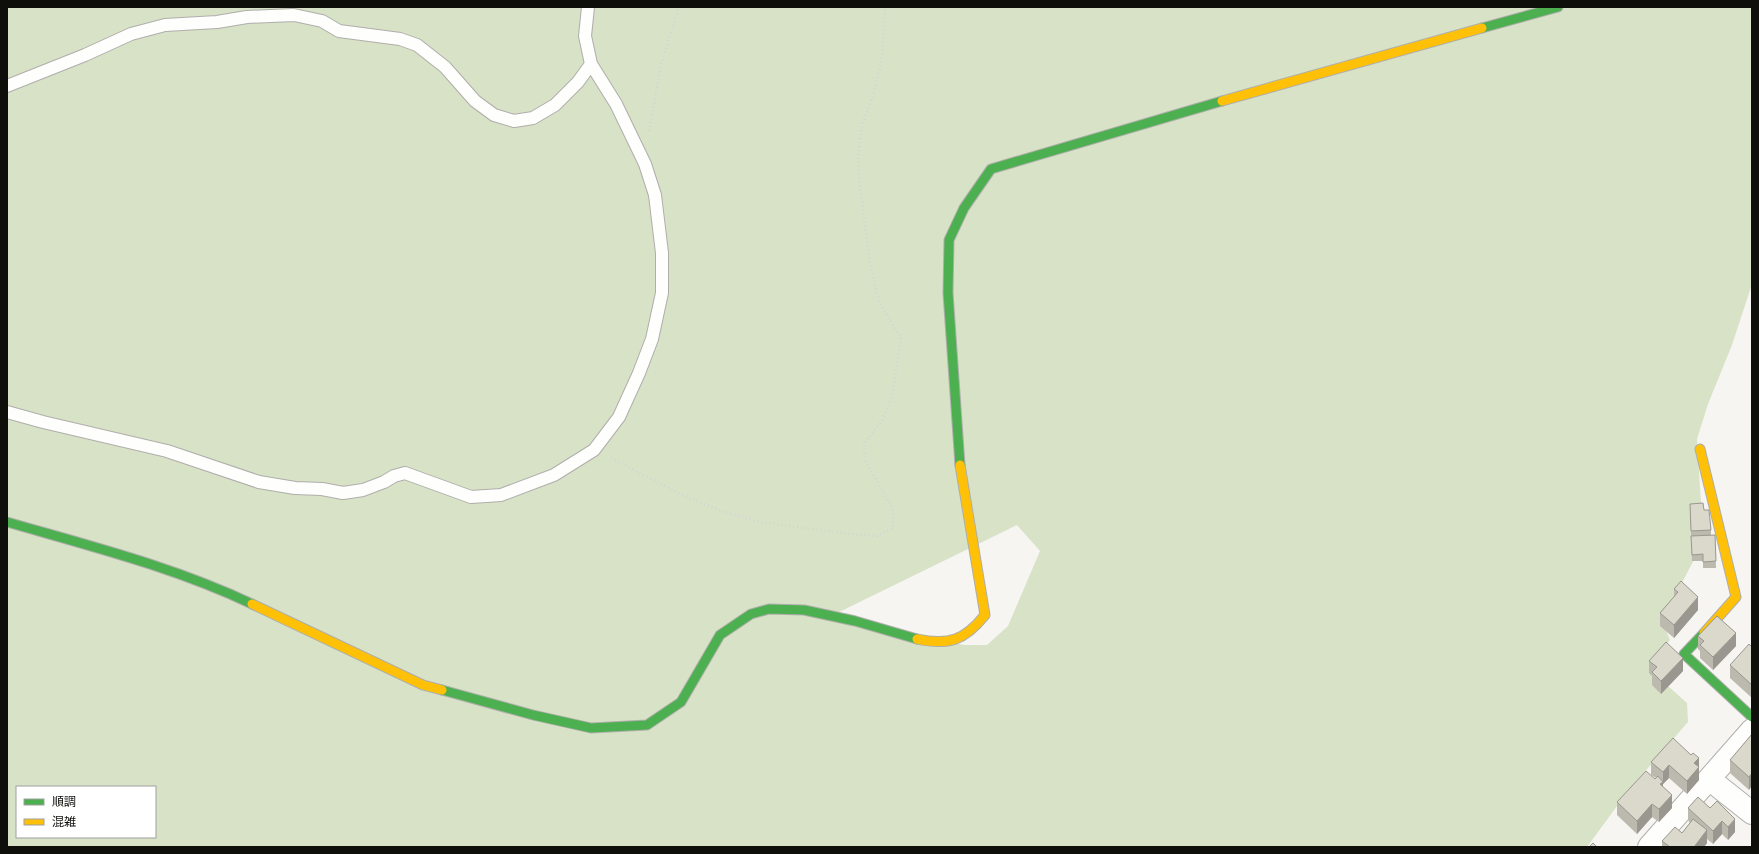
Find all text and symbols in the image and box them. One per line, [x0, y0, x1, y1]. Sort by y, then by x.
legend [16, 786, 156, 838]
text: 順調 [52, 794, 76, 810]
text: 混雑 [52, 814, 76, 830]

